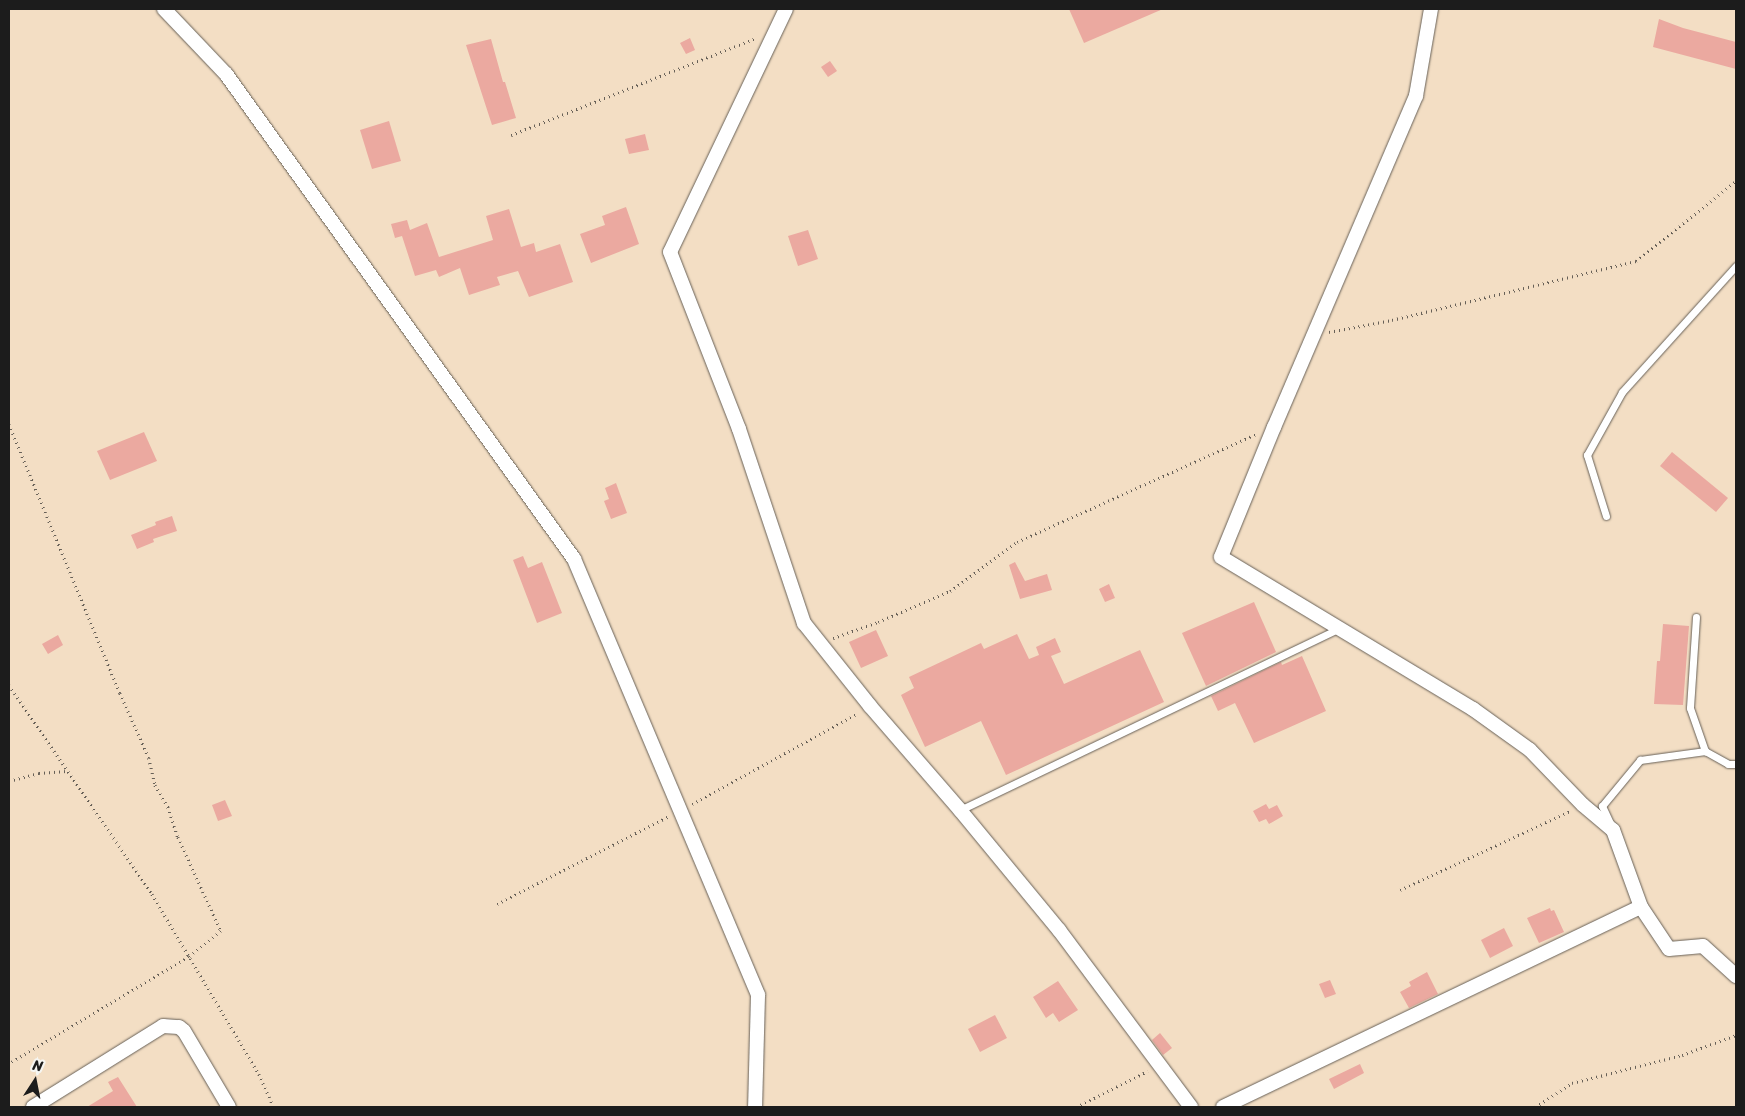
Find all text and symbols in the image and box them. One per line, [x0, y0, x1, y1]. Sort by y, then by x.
text: N [31, 1053, 45, 1079]
north arrow [10, 1056, 60, 1106]

